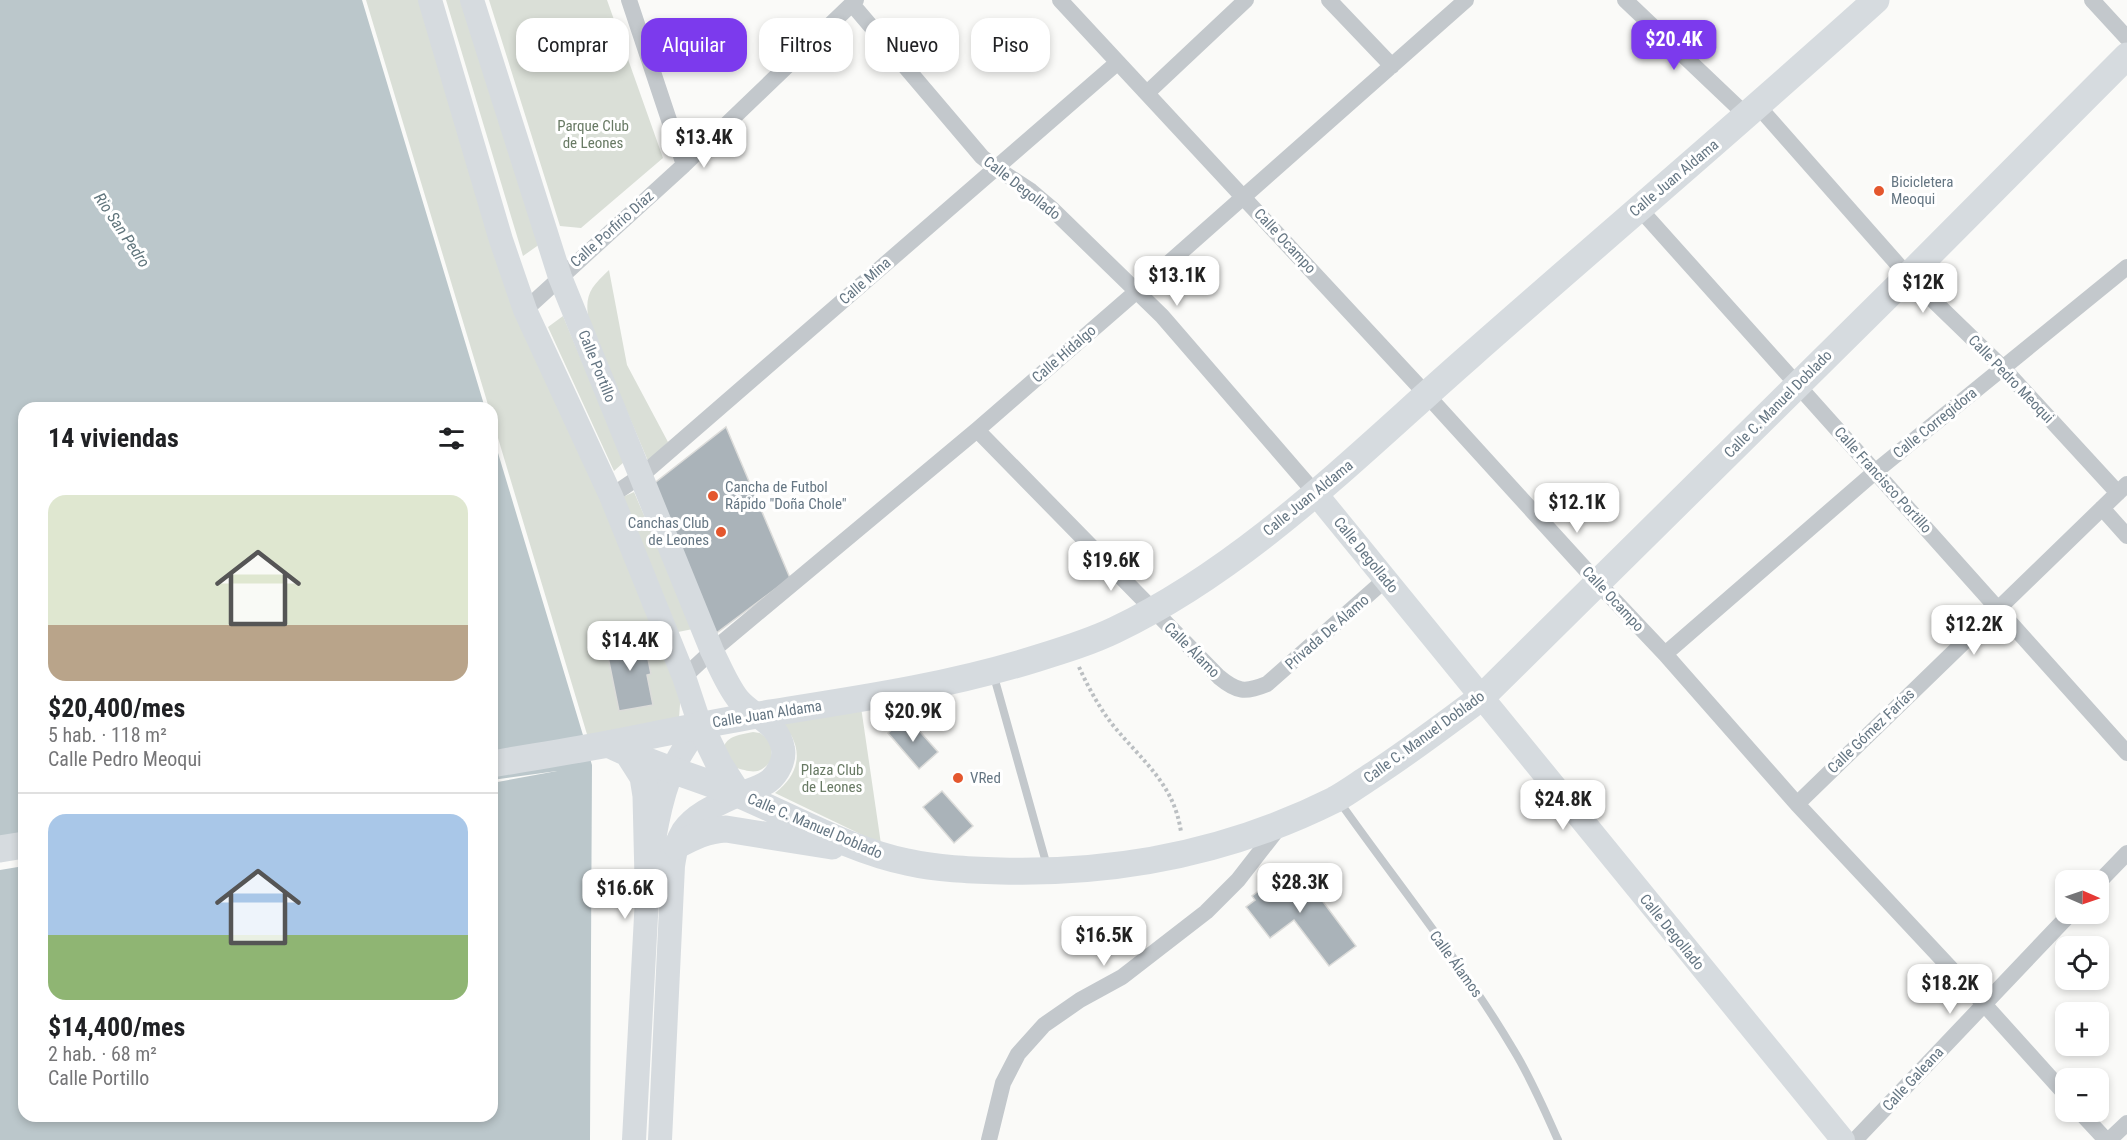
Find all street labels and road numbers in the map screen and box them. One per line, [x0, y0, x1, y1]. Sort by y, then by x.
street label: Calle Juan Aldama [1626, 136, 1722, 220]
street label: Calle Degollado [980, 152, 1064, 224]
street label: Calle Porfirio Díaz [567, 187, 657, 271]
street label: Calle Ocampo [1250, 205, 1320, 277]
street label: Calle Mina [836, 254, 894, 308]
street label: Calle Hidalgo [1028, 321, 1100, 387]
street label: Calle Portillo [574, 327, 620, 405]
street label: Calle Pedro Meoqui [1965, 331, 2057, 427]
street label: Calle C. Manuel Doblado [1720, 346, 1836, 462]
street label: Calle Corregidora [1890, 384, 1980, 462]
street label: Calle Francisco Portillo [1831, 423, 1935, 537]
street label: Calle Juan Aldama [1259, 456, 1357, 540]
street label: Calle Degollado [1330, 513, 1402, 597]
street label: Calle Ocampo [1578, 563, 1648, 635]
street label: Privada De Álamo [1281, 591, 1373, 673]
street label: Calle Álamo [1160, 618, 1224, 682]
street label: Calle Gómez Farías [1824, 685, 1918, 777]
street label: Calle C. Manuel Doblado [1360, 687, 1488, 787]
street label: Calle Juan Aldama [711, 696, 823, 732]
street label: Calle C. Manuel Doblado [745, 789, 885, 863]
street label: Calle Degollado [1636, 890, 1708, 974]
street label: Calle Álamos [1426, 927, 1486, 1001]
street label: Calle Galeana [1879, 1043, 1947, 1115]

